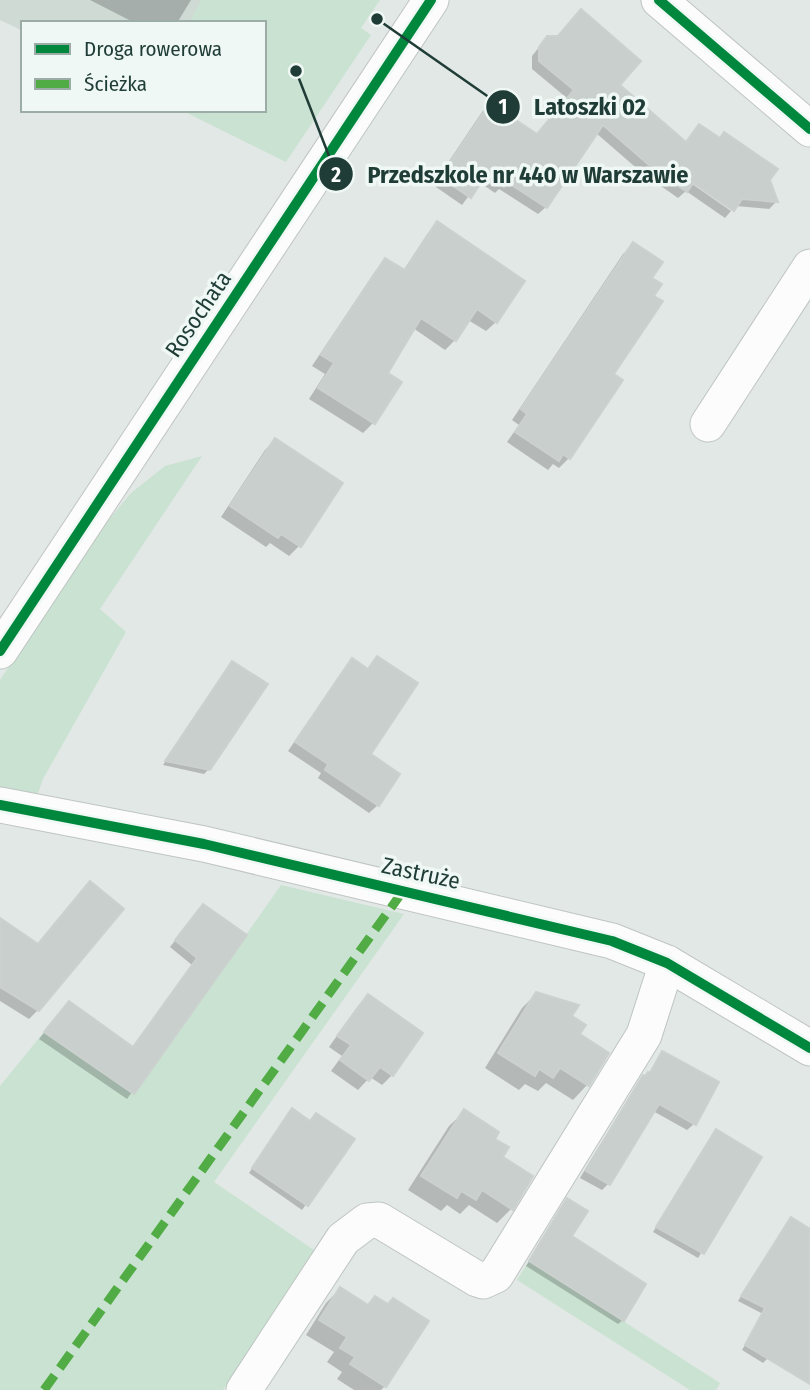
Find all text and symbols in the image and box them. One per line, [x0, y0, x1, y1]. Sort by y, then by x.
legend [21, 21, 266, 112]
text: Droga rowerowa [84, 36, 222, 62]
text: Ścieżka [84, 71, 147, 97]
callout: Latoszki 02 [486, 84, 660, 129]
text: Latoszki 02 [534, 93, 646, 121]
text: 1 [499, 94, 507, 120]
callout: Przedszkole nr 440 w Warszawie [319, 152, 703, 197]
text: Przedszkole nr 440 w Warszawie [368, 161, 688, 189]
text: 2 [330, 162, 341, 188]
street label: Rosochata [159, 266, 237, 362]
street label: Zastruże [379, 851, 463, 895]

